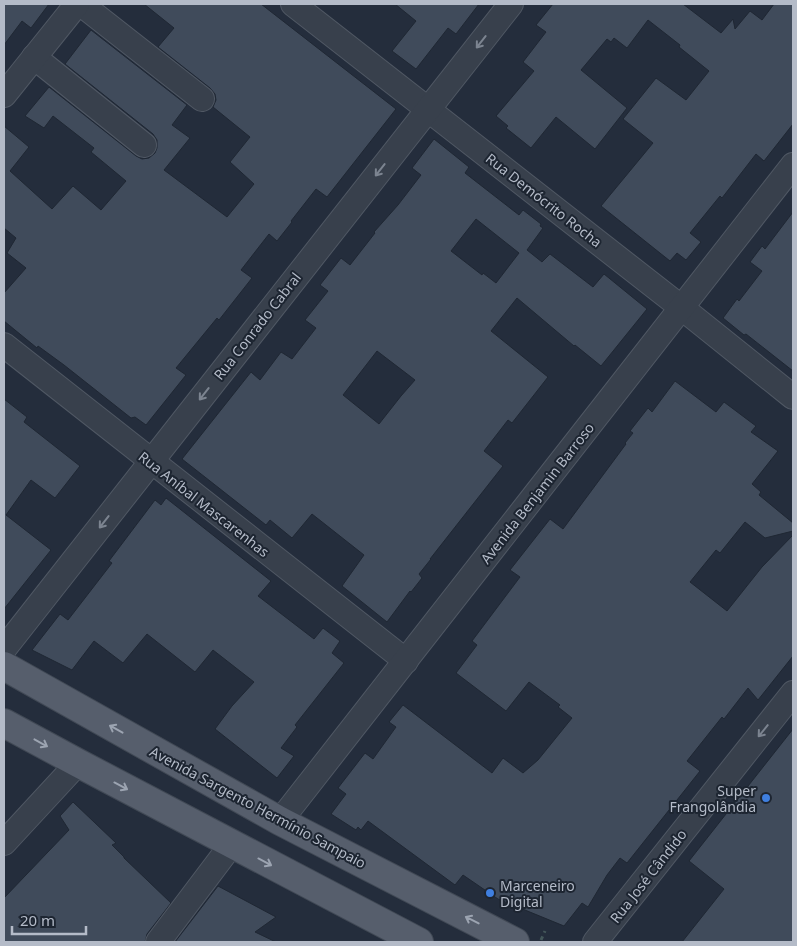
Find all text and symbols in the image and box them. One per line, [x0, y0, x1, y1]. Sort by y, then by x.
one-way arrow [475, 35, 486, 48]
street label: Rua Demócrito Rocha [482, 149, 606, 251]
one-way arrow [374, 163, 385, 176]
street label: Rua Conrado Cabral [209, 268, 305, 384]
one-way arrow [199, 387, 210, 400]
street label: Avenida Benjamin Barroso [476, 418, 598, 568]
street label: Rua Aníbal Mascarenhas [135, 447, 273, 561]
one-way arrow [99, 515, 110, 528]
one-way arrow [108, 724, 123, 734]
one-way arrow [757, 724, 768, 737]
one-way arrow [33, 739, 48, 748]
street label: Avenida Sargento Hermínio Sampaio [147, 742, 369, 872]
one-way arrow [114, 781, 129, 791]
place label: Super Frangolândia [669, 781, 756, 816]
marker: Super Frangolândia [760, 792, 772, 804]
street label: Rua José Cândido [605, 825, 691, 927]
one-way arrow [258, 857, 272, 867]
place label: Marceneiro Digital [500, 876, 575, 911]
marker: Marceneiro Digital [484, 887, 496, 899]
scale bar [12, 904, 86, 936]
text: 20 m [20, 910, 55, 930]
one-way arrow [464, 915, 479, 925]

